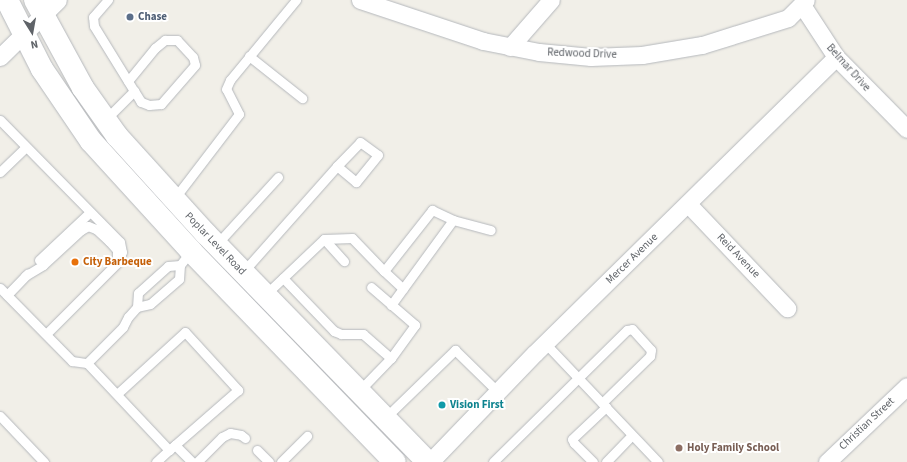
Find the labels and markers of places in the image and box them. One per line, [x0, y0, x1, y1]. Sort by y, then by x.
place label: Chase [138, 10, 167, 24]
marker: Chase [125, 12, 135, 22]
place label: City Barbeque [83, 255, 152, 269]
marker: City Barbeque [70, 257, 80, 267]
place label: Vision First [450, 398, 504, 412]
marker: Vision First [437, 400, 447, 410]
place label: Holy Family School [687, 441, 779, 455]
marker: Holy Family School [674, 443, 684, 453]

